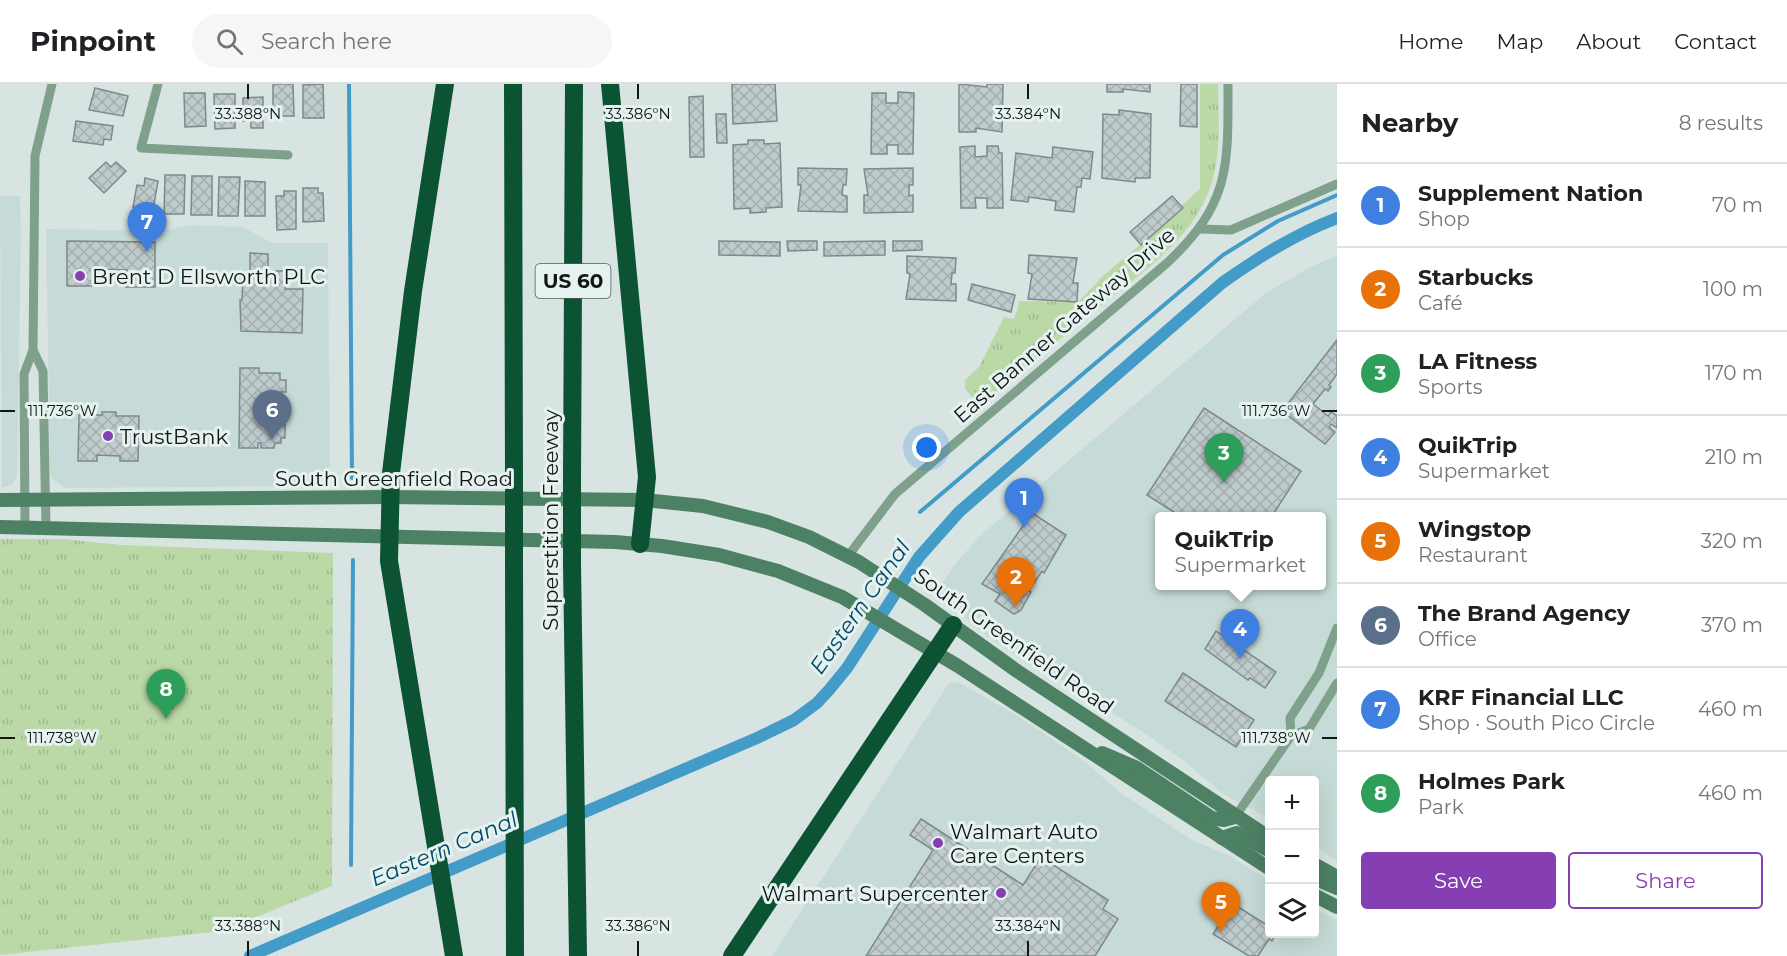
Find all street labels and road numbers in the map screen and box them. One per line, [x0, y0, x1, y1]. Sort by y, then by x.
street label: East Banner Gateway Drive [948, 222, 1180, 428]
road number: US 60 [536, 264, 610, 298]
street label: Superstition Freeway [538, 409, 563, 631]
street label: South Greenfield Road [275, 466, 513, 491]
street label: South Greenfield Road [909, 562, 1119, 720]

